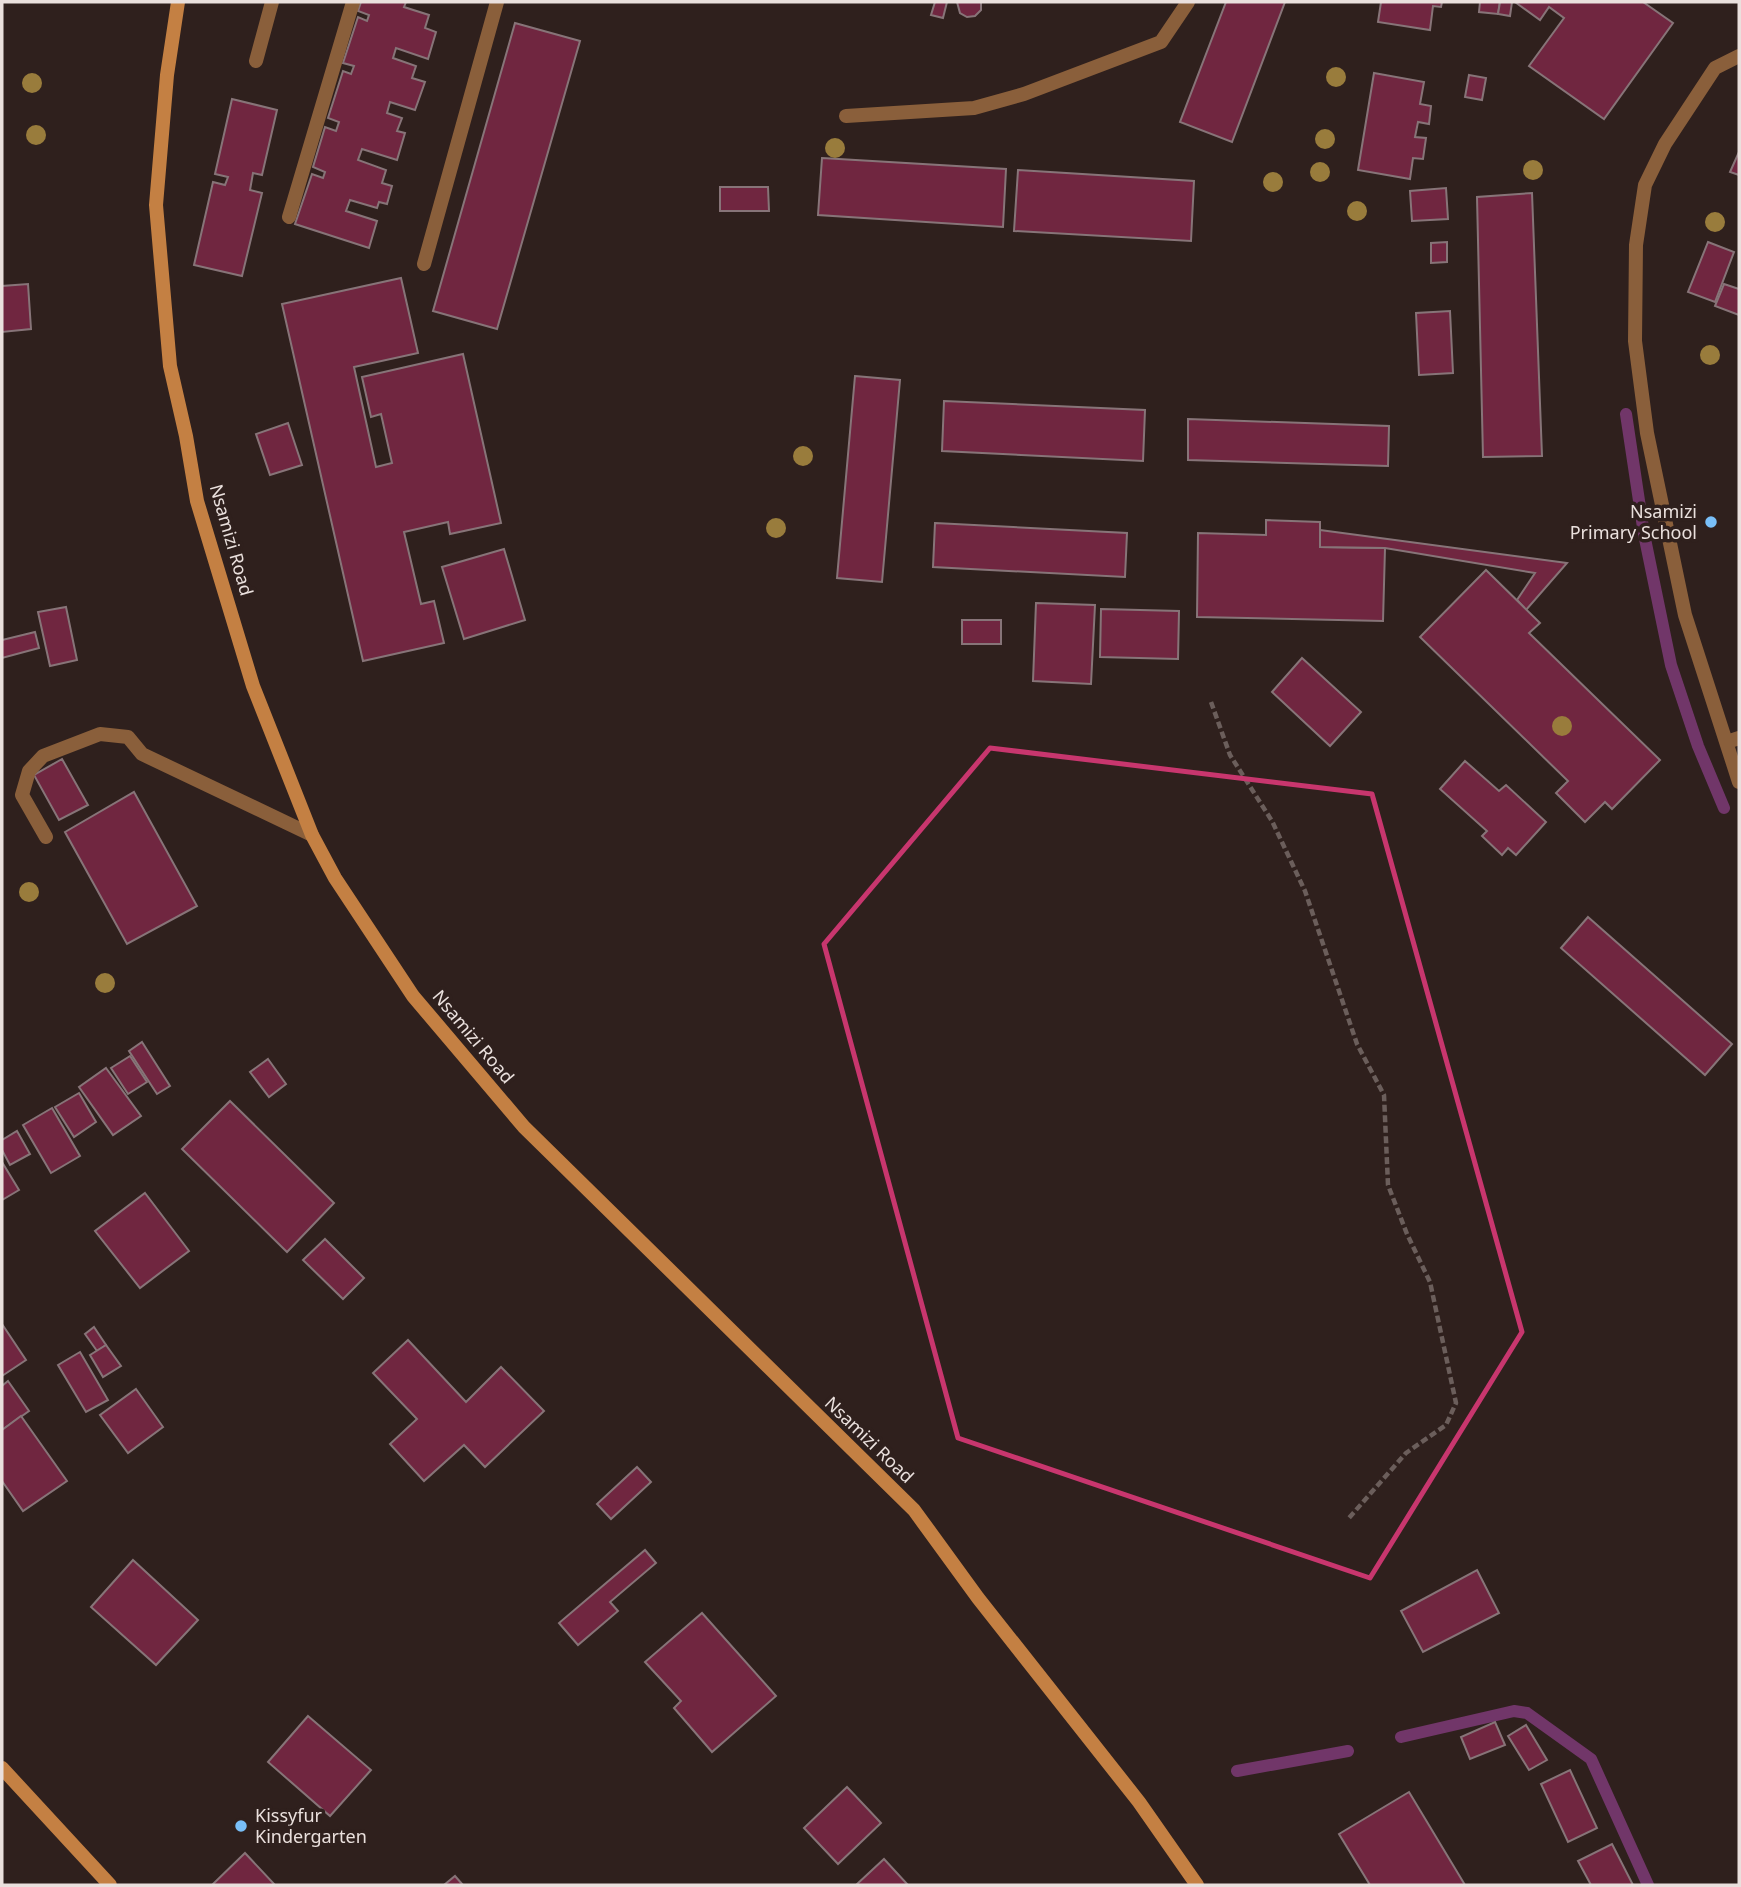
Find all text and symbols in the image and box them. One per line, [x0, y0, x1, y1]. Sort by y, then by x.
street label: Nsamizi Road [205, 481, 259, 598]
place label: Nsamizi Primary School [1570, 499, 1697, 544]
marker: Nsamizi Primary School [1703, 514, 1719, 530]
street label: Nsamizi Road [428, 985, 520, 1088]
street label: Nsamizi Road [820, 1391, 919, 1488]
place label: Kissyfur Kindergarten [255, 1803, 367, 1848]
marker: Kissyfur Kindergarten [233, 1818, 249, 1834]

